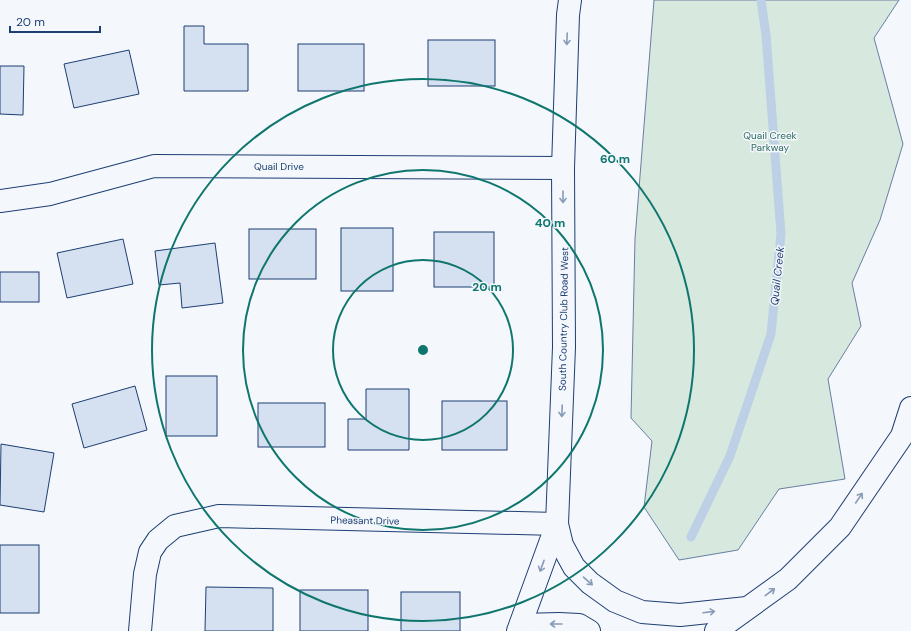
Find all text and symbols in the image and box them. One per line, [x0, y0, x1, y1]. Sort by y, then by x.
scale bar [10, 8, 100, 34]
text: 20 m [16, 14, 45, 30]
one-way arrow [564, 32, 571, 45]
park label: Quail Creek Parkway [743, 129, 797, 154]
text: 60 m [600, 151, 630, 167]
street label: Quail Drive [254, 160, 304, 173]
one-way arrow [559, 190, 567, 203]
text: 40 m [535, 215, 565, 231]
water label: Quail Creek [767, 245, 787, 306]
street label: South Country Club Road West [556, 247, 571, 391]
text: 20 m [472, 279, 502, 295]
centre of rings [416, 343, 430, 357]
one-way arrow [558, 404, 565, 417]
one-way arrow [856, 492, 864, 504]
street label: Pheasant Drive [330, 513, 400, 528]
one-way arrow [537, 560, 545, 572]
one-way arrow [583, 577, 594, 586]
one-way arrow [765, 588, 776, 596]
one-way arrow [702, 608, 715, 616]
one-way arrow [550, 620, 563, 628]

